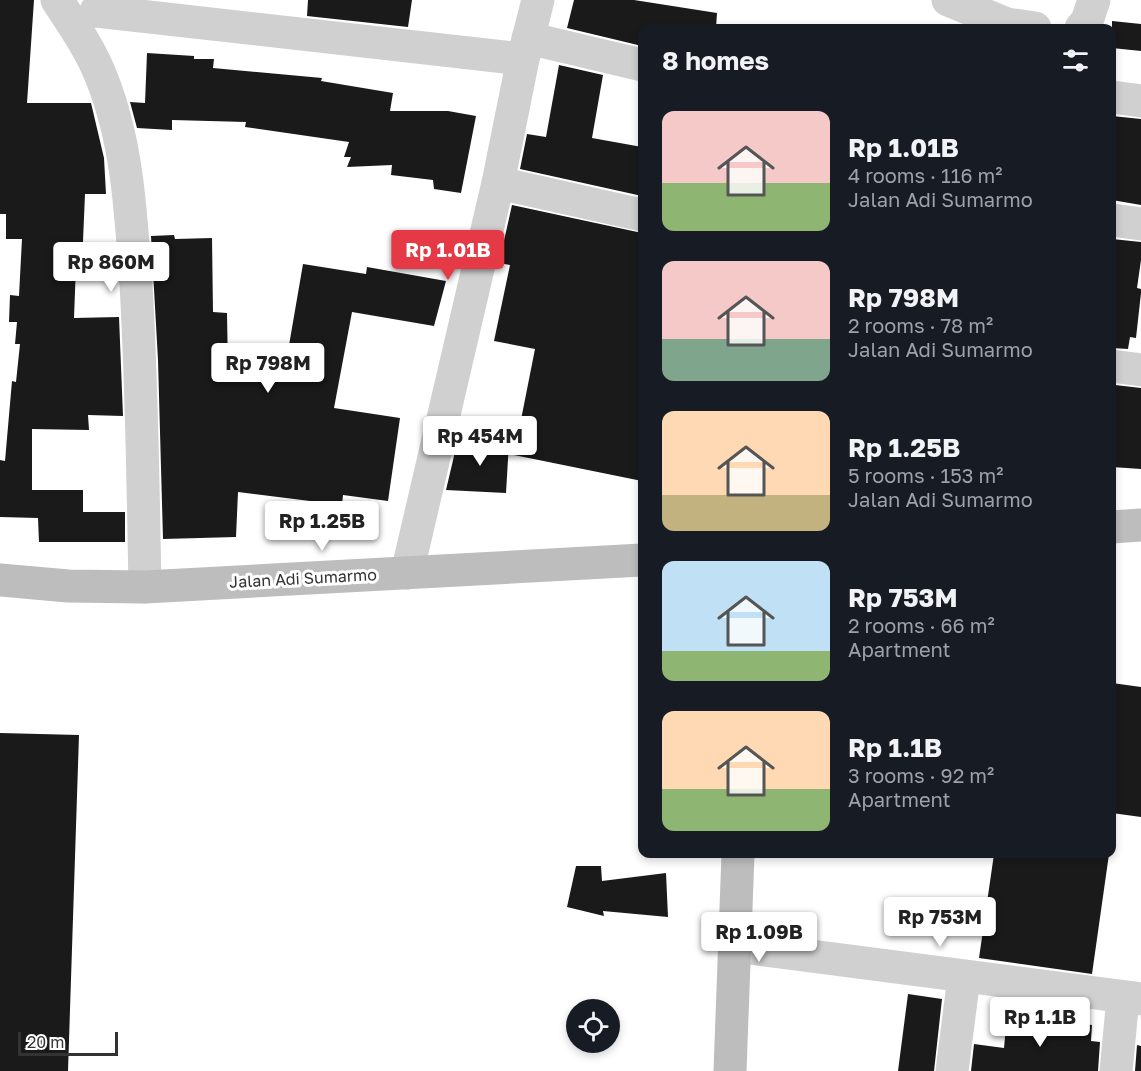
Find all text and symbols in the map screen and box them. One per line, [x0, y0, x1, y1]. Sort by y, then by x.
icon: filters [1059, 44, 1092, 77]
text: 8 homes [662, 45, 769, 76]
text: Rp 1.01B [848, 132, 959, 163]
icon: home [710, 135, 782, 207]
text: 4 rooms · 116 m² [848, 163, 1003, 187]
text: Jalan Adi Sumarmo [848, 187, 1033, 211]
pin: Rp 1.01B [386, 230, 510, 281]
text: Rp 1.01B [405, 237, 491, 261]
pin: Rp 860M [56, 242, 166, 293]
text: Rp 860M [67, 249, 155, 273]
text: Rp 798M [848, 282, 959, 313]
icon: home [710, 285, 782, 357]
text: 2 rooms · 78 m² [848, 313, 993, 337]
text: Jalan Adi Sumarmo [848, 337, 1033, 361]
pin: Rp 798M [213, 343, 323, 394]
text: Rp 798M [225, 350, 311, 374]
pin: Rp 454M [425, 416, 535, 467]
text: Rp 454M [437, 423, 523, 447]
text: Rp 1.25B [848, 432, 960, 463]
icon: home [710, 435, 782, 507]
text: 5 rooms · 153 m² [848, 463, 1003, 487]
text: Jalan Adi Sumarmo [848, 487, 1033, 511]
pin: Rp 1.25B [260, 501, 384, 552]
text: Rp 1.25B [279, 508, 365, 532]
street label: Jalan Adi Sumarmo [229, 564, 377, 592]
text: Rp 753M [848, 582, 958, 613]
icon: home [710, 585, 782, 657]
text: 2 rooms · 66 m² [848, 613, 995, 637]
text: Apartment [848, 637, 951, 661]
text: Rp 1.1B [848, 732, 942, 763]
icon: home [710, 735, 782, 807]
text: 3 rooms · 92 m² [848, 763, 994, 787]
text: Apartment [848, 787, 951, 811]
pin: Rp 753M [885, 897, 995, 948]
text: Rp 753M [898, 904, 982, 928]
pin: Rp 1.09B [697, 912, 821, 963]
text: Rp 1.09B [715, 919, 803, 943]
pin: Rp 1.1B [985, 997, 1095, 1048]
map controls [566, 999, 620, 1053]
button: locate [566, 999, 620, 1053]
text: Rp 1.1B [1004, 1004, 1076, 1028]
scale bar [18, 1029, 118, 1056]
text: 20 m [27, 1032, 64, 1052]

